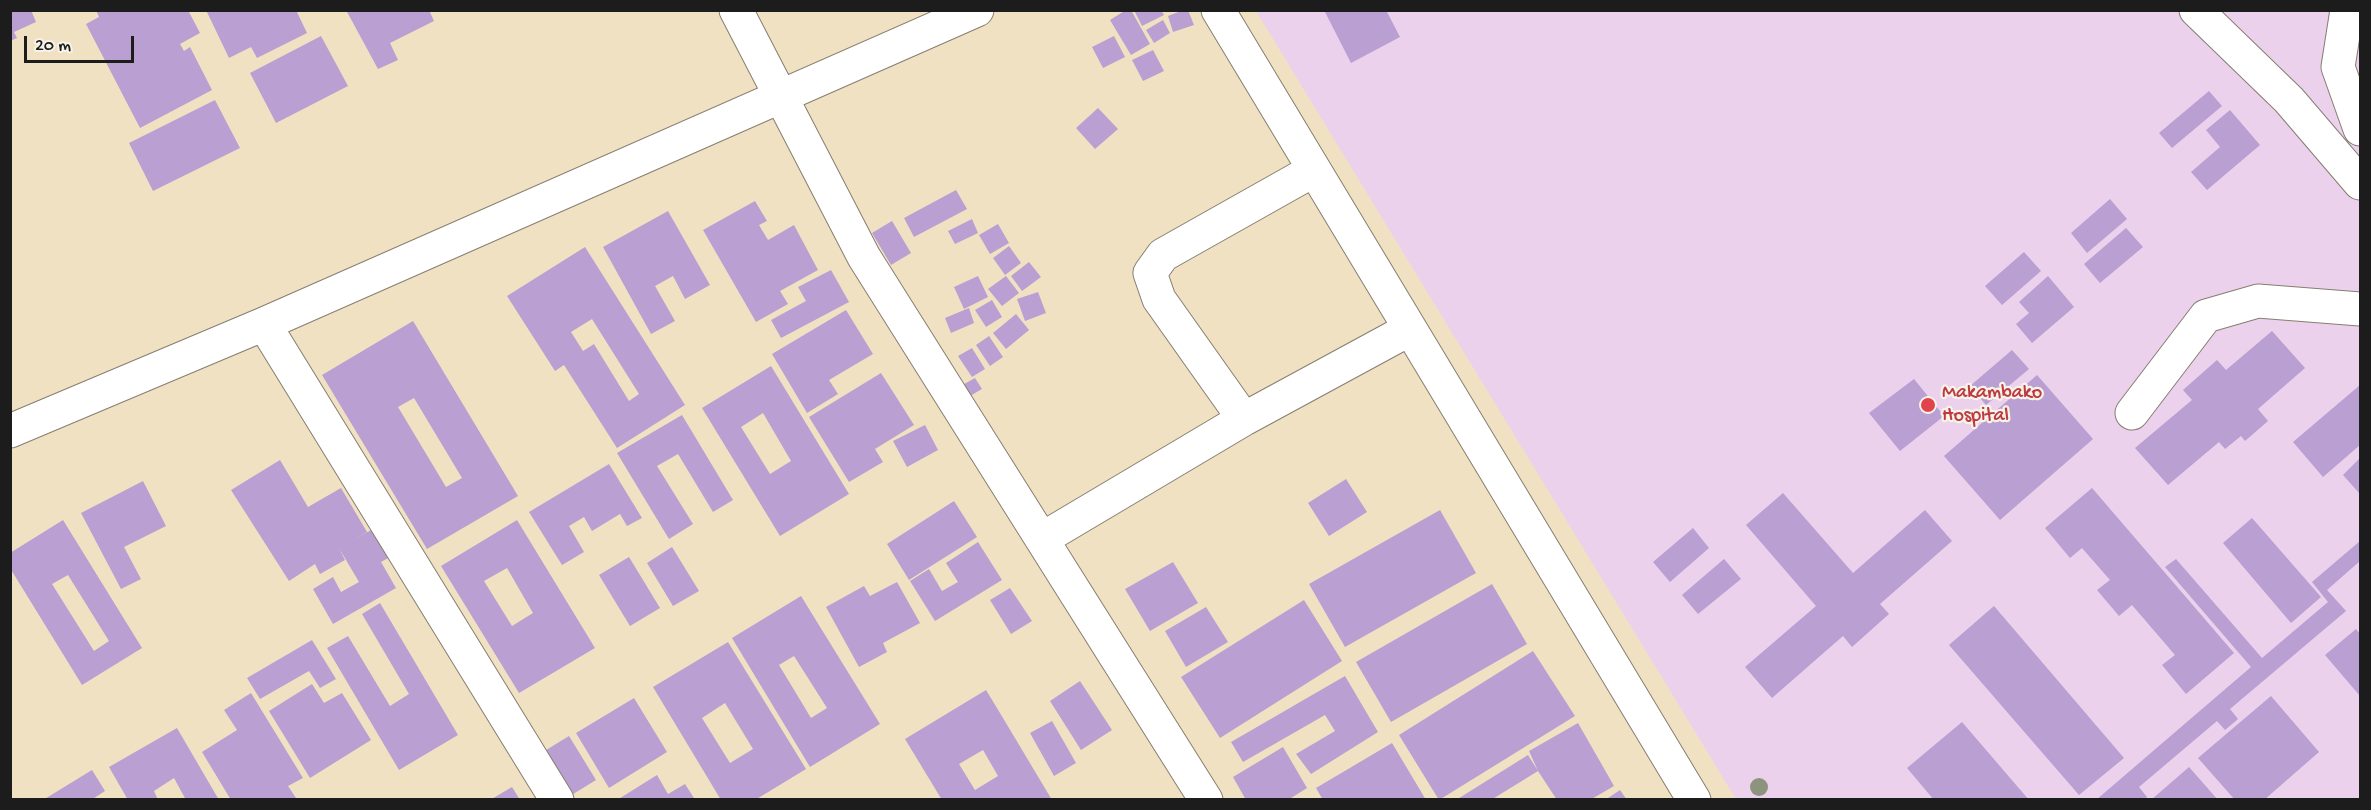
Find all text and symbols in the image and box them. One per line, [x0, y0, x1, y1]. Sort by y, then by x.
scale bar [27, 24, 136, 62]
text: 20 m [35, 36, 71, 57]
place label: Makambako Hospital [1942, 382, 2042, 429]
marker: Makambako Hospital [1919, 396, 1937, 414]

